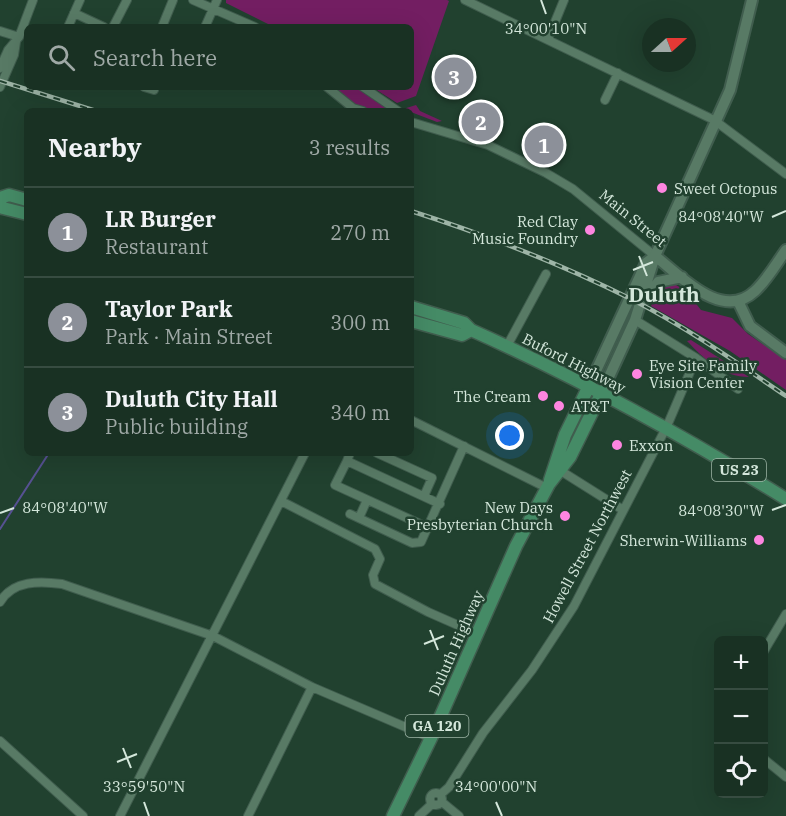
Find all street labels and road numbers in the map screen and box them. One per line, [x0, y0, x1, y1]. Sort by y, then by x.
street label: Main Street [595, 185, 671, 251]
street label: Buford Highway [519, 329, 629, 397]
road number: US 23 [712, 459, 766, 481]
street label: Howell Street Northwest [538, 466, 636, 626]
street label: Duluth Highway [424, 587, 488, 699]
road number: GA 120 [406, 715, 468, 737]

